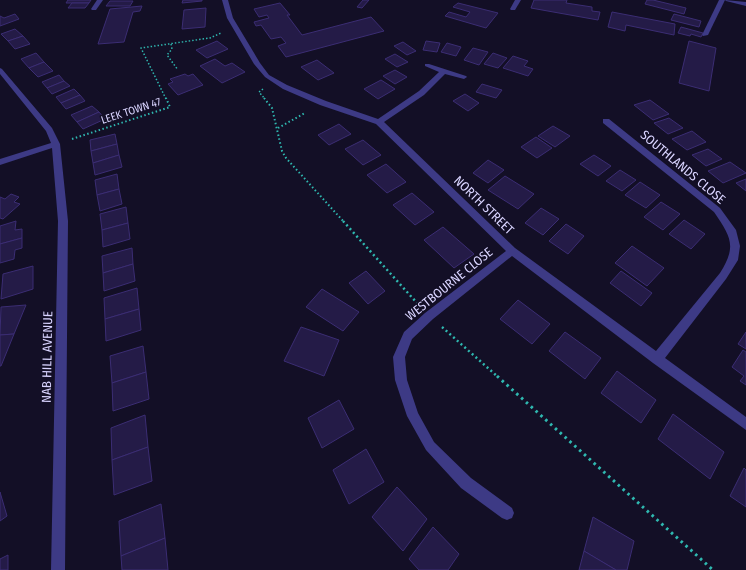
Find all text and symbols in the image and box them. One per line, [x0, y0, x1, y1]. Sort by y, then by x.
street label: LEEK TOWN 47 [99, 95, 163, 127]
street label: SOUTHLANDS CLOSE [638, 127, 728, 207]
street label: NORTH STREET [451, 173, 517, 237]
street label: WESTBOURNE CLOSE [403, 244, 495, 324]
street label: NAB HILL AVENUE [39, 311, 55, 403]

